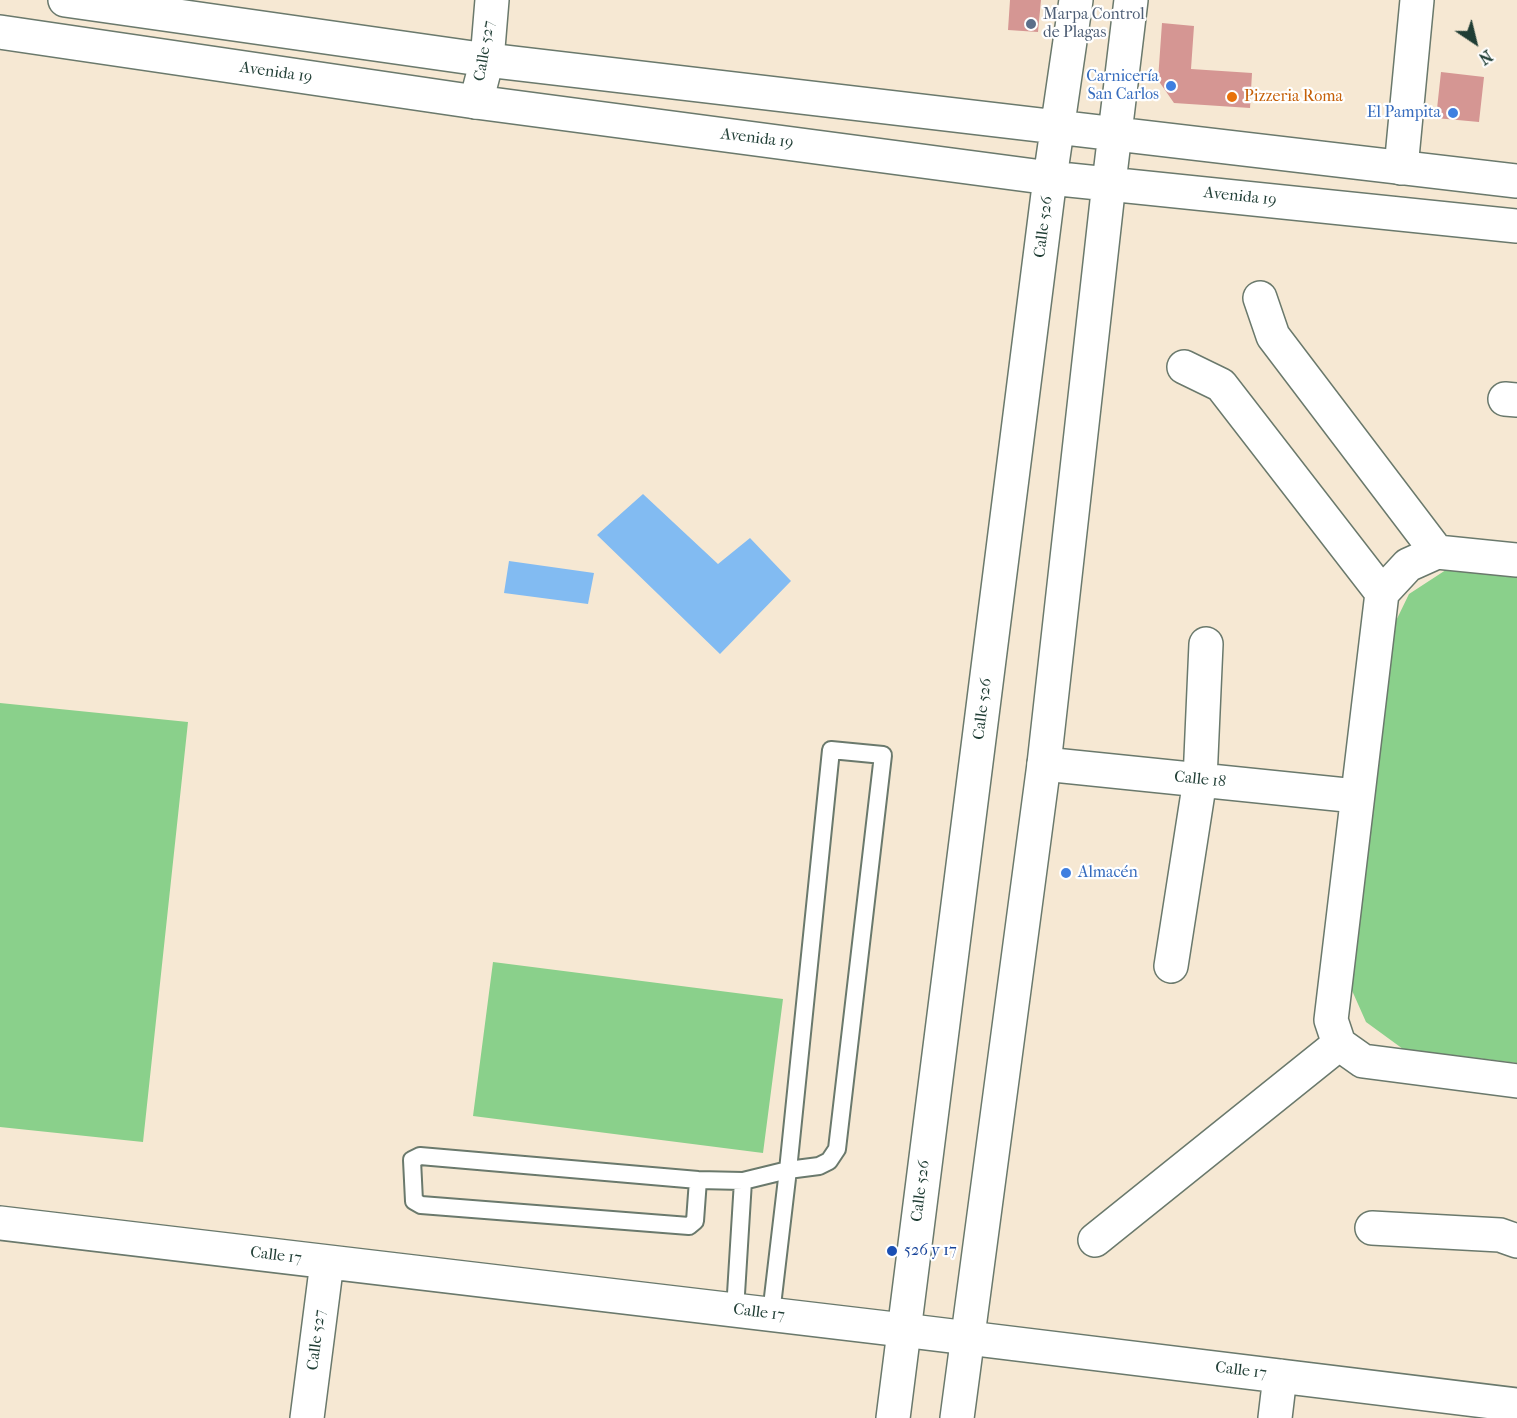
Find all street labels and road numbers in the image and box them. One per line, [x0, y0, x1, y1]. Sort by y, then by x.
street label: Calle 527 [471, 19, 499, 83]
street label: Avenida 19 [238, 58, 314, 88]
street label: Avenida 19 [720, 125, 794, 153]
street label: Avenida 19 [1203, 184, 1277, 210]
street label: Calle 526 [1031, 195, 1057, 259]
street label: Calle 526 [970, 677, 996, 741]
street label: Calle 18 [1173, 768, 1227, 792]
street label: Calle 526 [908, 1159, 934, 1223]
street label: Calle 17 [249, 1243, 303, 1269]
street label: Calle 17 [732, 1300, 786, 1326]
street label: Calle 527 [304, 1309, 330, 1371]
street label: Calle 17 [1214, 1358, 1268, 1384]

